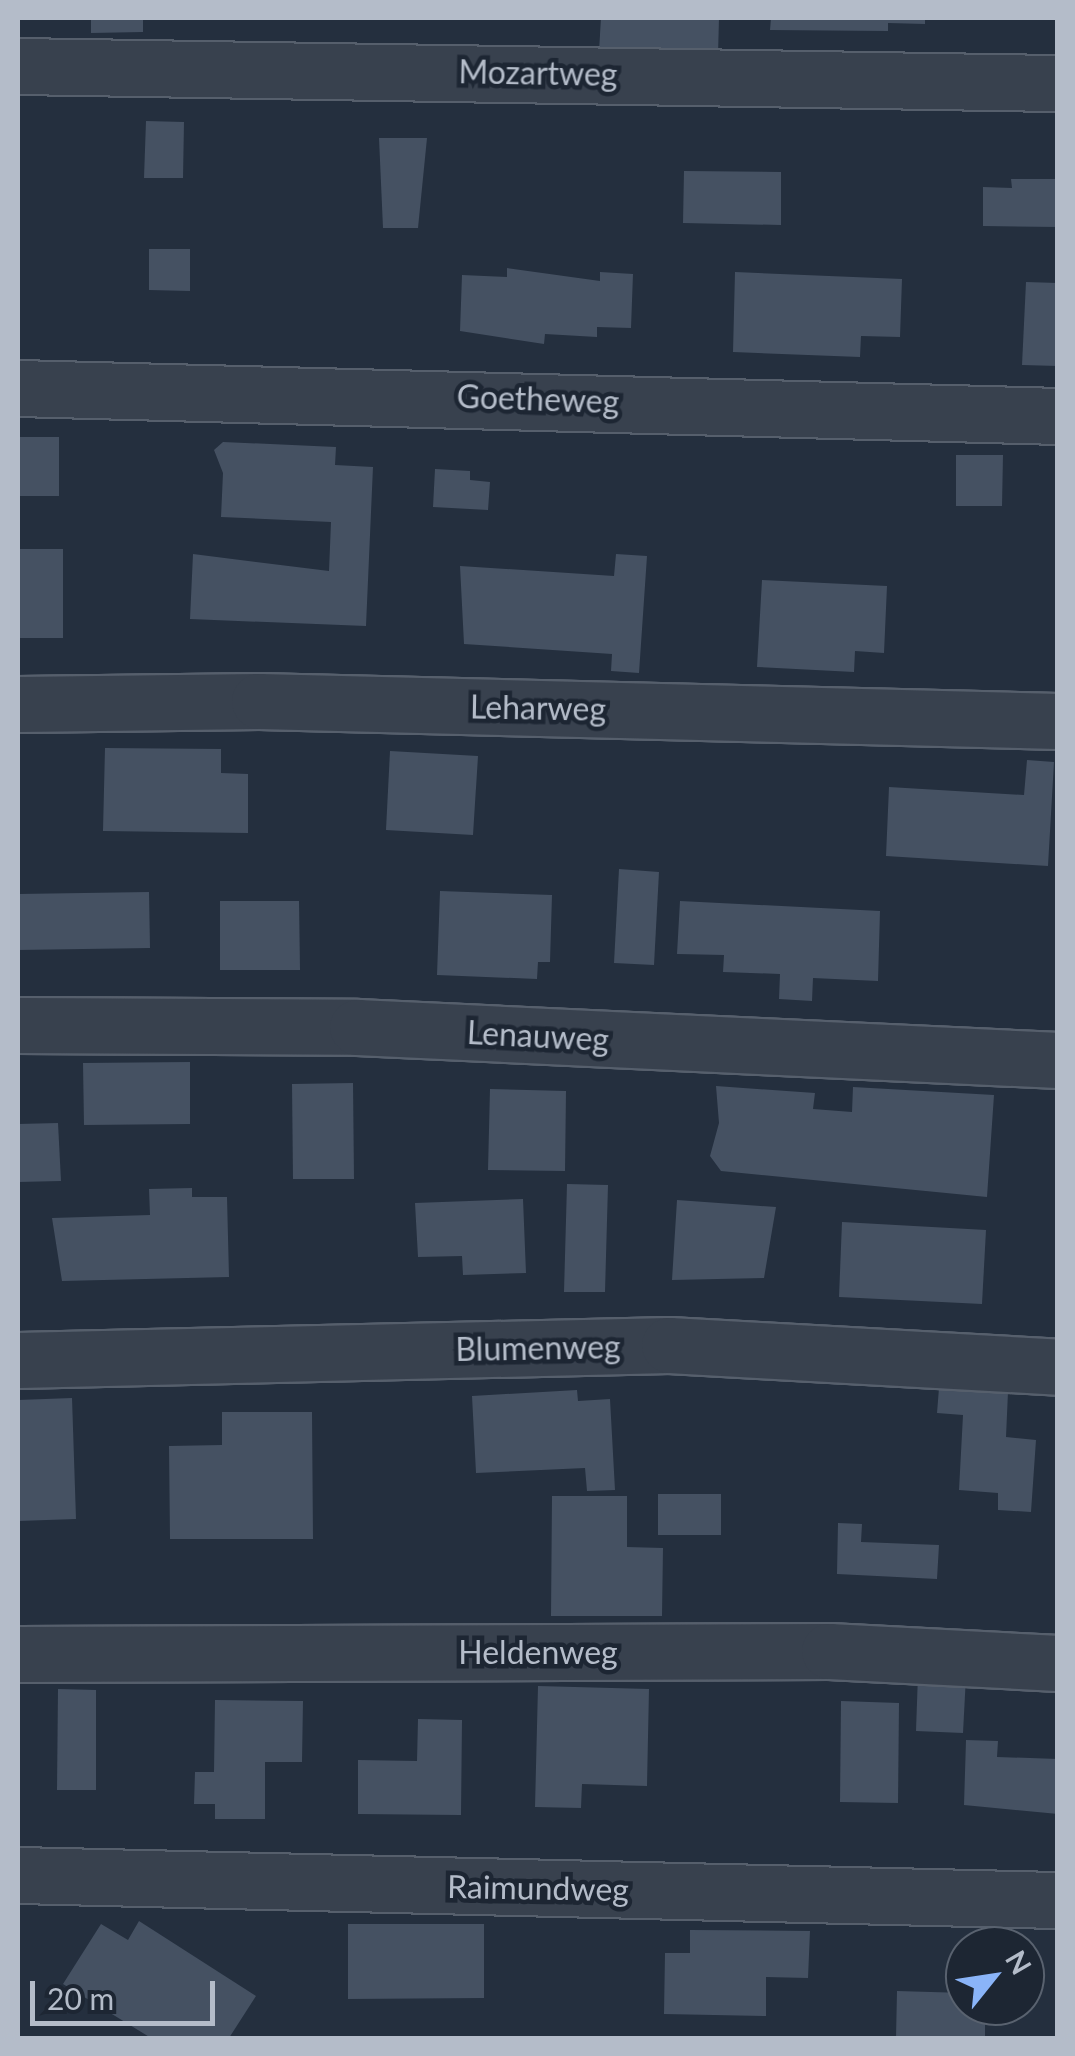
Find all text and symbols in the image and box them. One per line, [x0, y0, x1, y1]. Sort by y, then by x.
street label: Mozartweg [458, 52, 618, 94]
street label: Goetheweg [456, 377, 620, 421]
street label: Leharweg [470, 688, 606, 728]
street label: Lenauweg [466, 1013, 610, 1059]
street label: Blumenweg [455, 1327, 621, 1369]
street label: Heldenweg [458, 1633, 618, 1671]
street label: Raimundweg [447, 1867, 629, 1909]
north arrow [945, 1926, 1045, 2026]
text: N [999, 1944, 1039, 1980]
scale bar [35, 1961, 220, 2023]
text: 20 m [47, 1980, 114, 2016]

